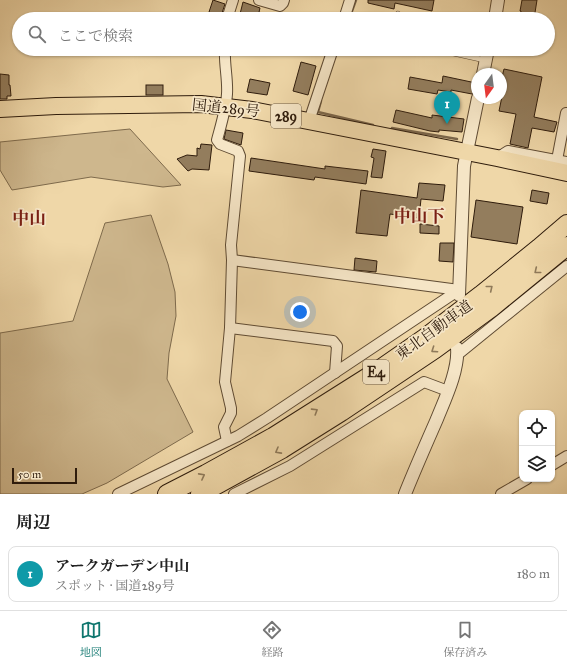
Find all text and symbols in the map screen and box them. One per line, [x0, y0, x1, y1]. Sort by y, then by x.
search box [12, 12, 555, 56]
icon: search [26, 23, 48, 45]
text: ここで検索 [58, 27, 133, 45]
north arrow [471, 68, 507, 104]
pin: 1 [434, 91, 460, 124]
street label: 国道289号 [191, 95, 261, 121]
road number: 289 [271, 104, 301, 128]
district label: 中山下 [394, 206, 445, 227]
district label: 中山 [12, 208, 46, 229]
one-way arrow [534, 267, 542, 274]
one-way arrow [485, 286, 492, 293]
street label: 東北自動車道 [392, 296, 476, 364]
your location [290, 302, 310, 322]
one-way arrow [431, 345, 438, 352]
road number: E4 [363, 360, 389, 384]
one-way arrow [310, 409, 317, 416]
map controls [519, 410, 555, 482]
button: locate [519, 410, 555, 446]
button: layers [519, 446, 555, 482]
one-way arrow [275, 447, 282, 454]
scale bar [12, 466, 77, 485]
text: 50 m [18, 468, 41, 481]
one-way arrow [198, 473, 205, 481]
text: 周辺 [16, 512, 50, 533]
text: アークガーデン中山 [55, 557, 189, 575]
text: 1 [27, 566, 33, 582]
text: 180 m [517, 566, 550, 582]
text: スポット · 国道289号 [55, 578, 175, 594]
tab: 地図 [80, 619, 102, 659]
tab: 経路 [261, 619, 283, 659]
tab: 保存済み [443, 619, 487, 659]

